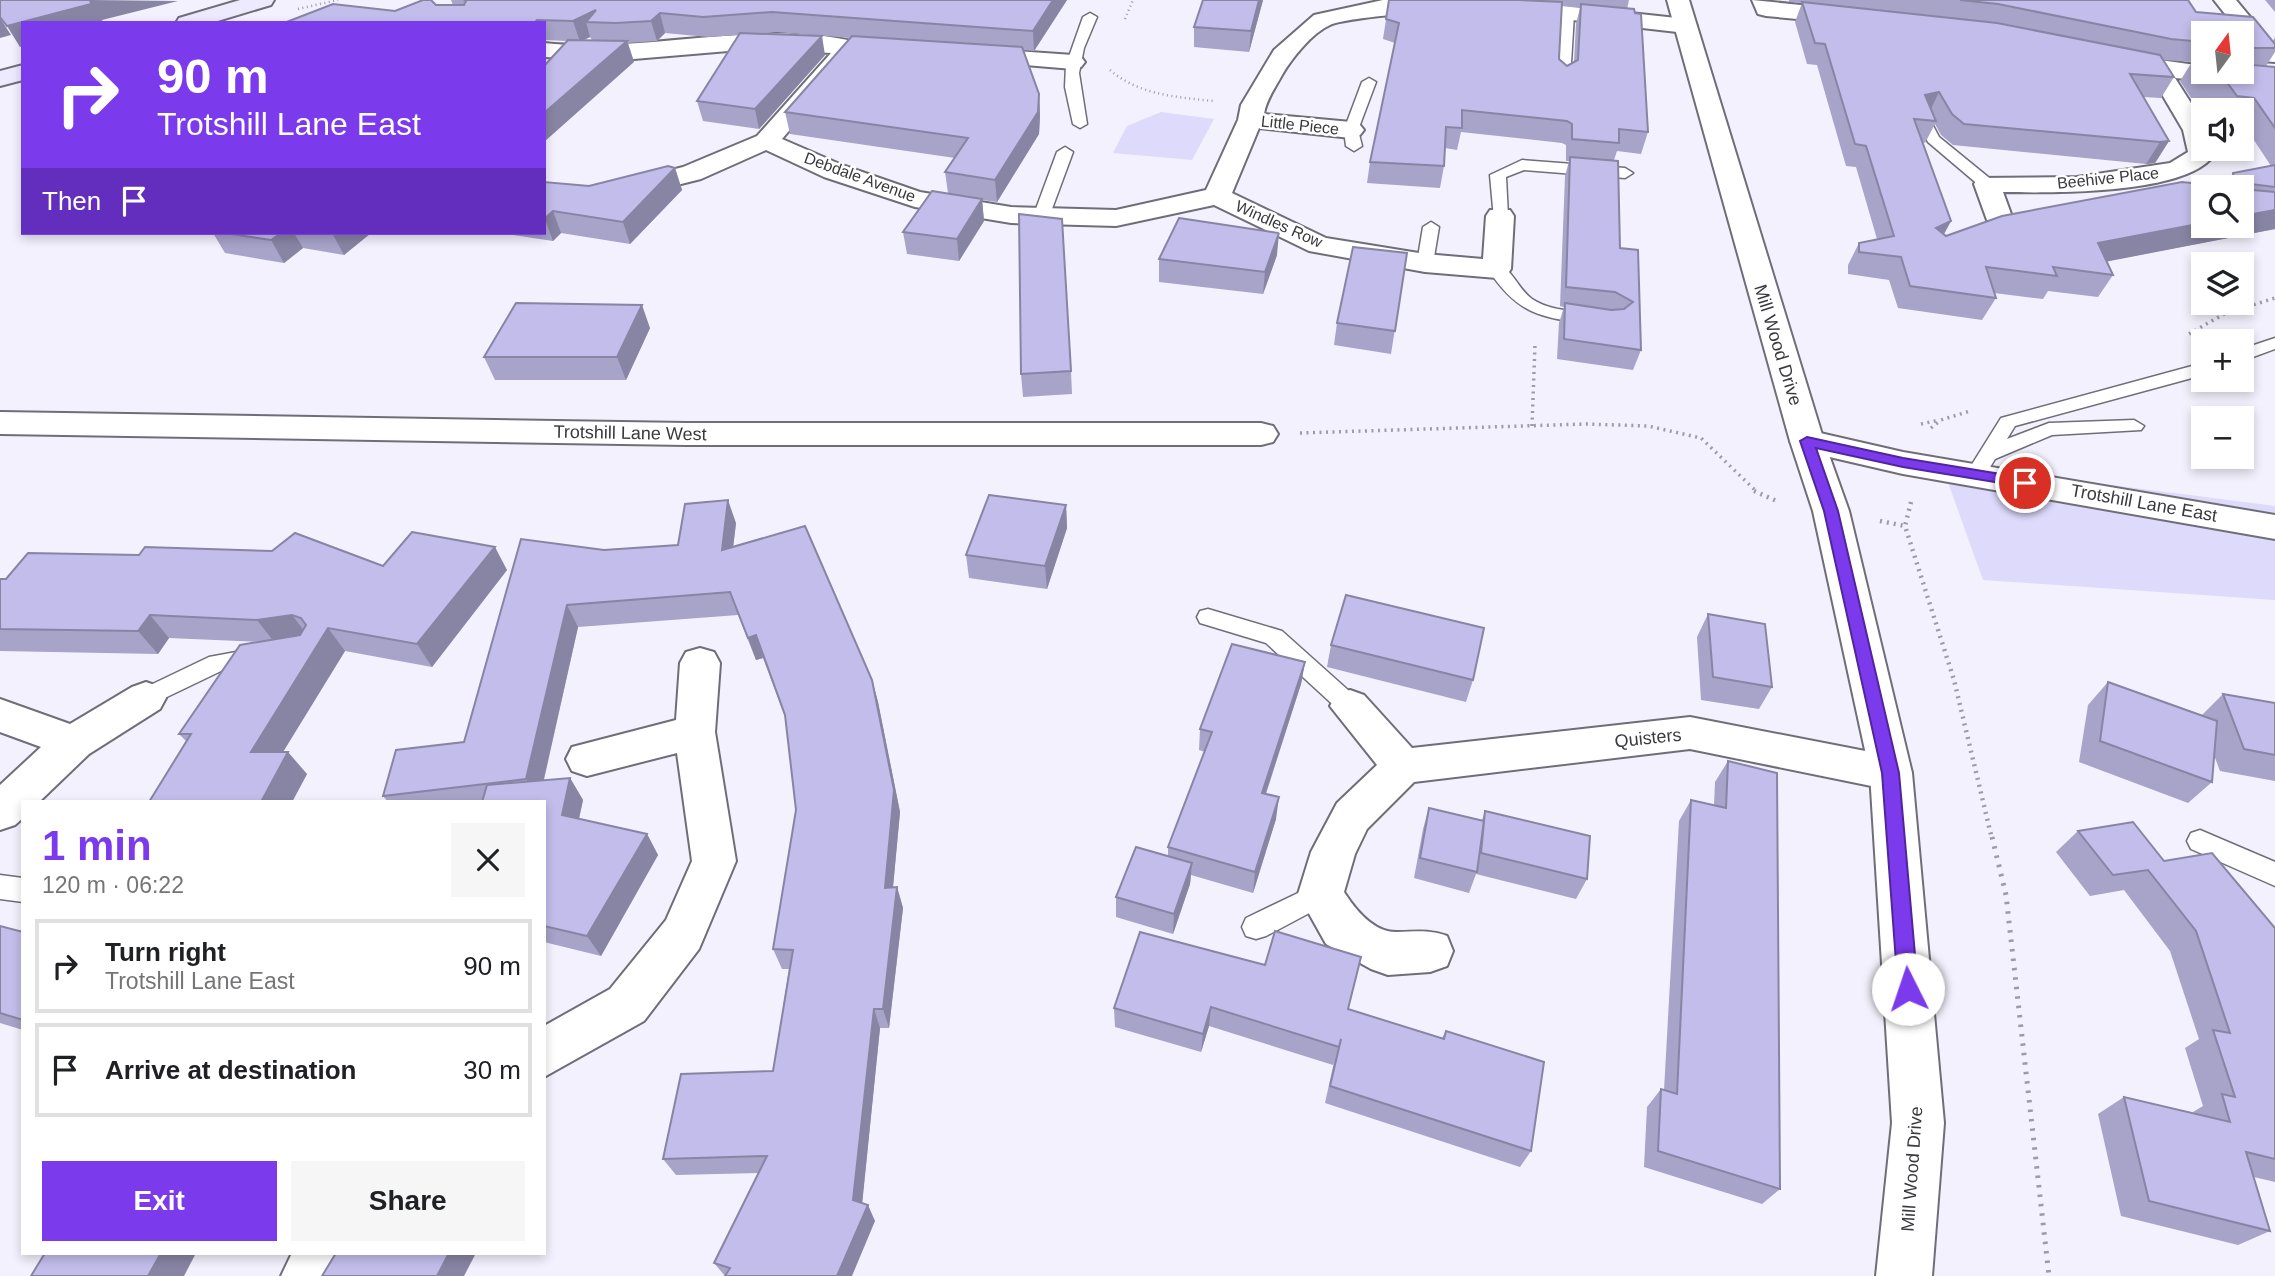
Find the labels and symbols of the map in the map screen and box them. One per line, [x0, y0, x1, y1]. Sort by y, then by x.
north arrow [2191, 21, 2254, 84]
street label: Little Piece [1260, 112, 1340, 138]
street label: Debdale Avenue [802, 149, 918, 205]
street label: Beehive Place [2056, 164, 2160, 192]
street label: Windles Row [1233, 197, 1326, 251]
street label: Mill Wood Drive [1750, 282, 1806, 408]
street label: Trotshill Lane West [553, 422, 707, 444]
pin [1995, 453, 2055, 513]
street label: Trotshill Lane East [2069, 480, 2219, 526]
street label: Quisters [1614, 725, 1682, 751]
position arrow [1871, 952, 1945, 1026]
street label: Mill Wood Drive [1898, 1106, 1926, 1232]

